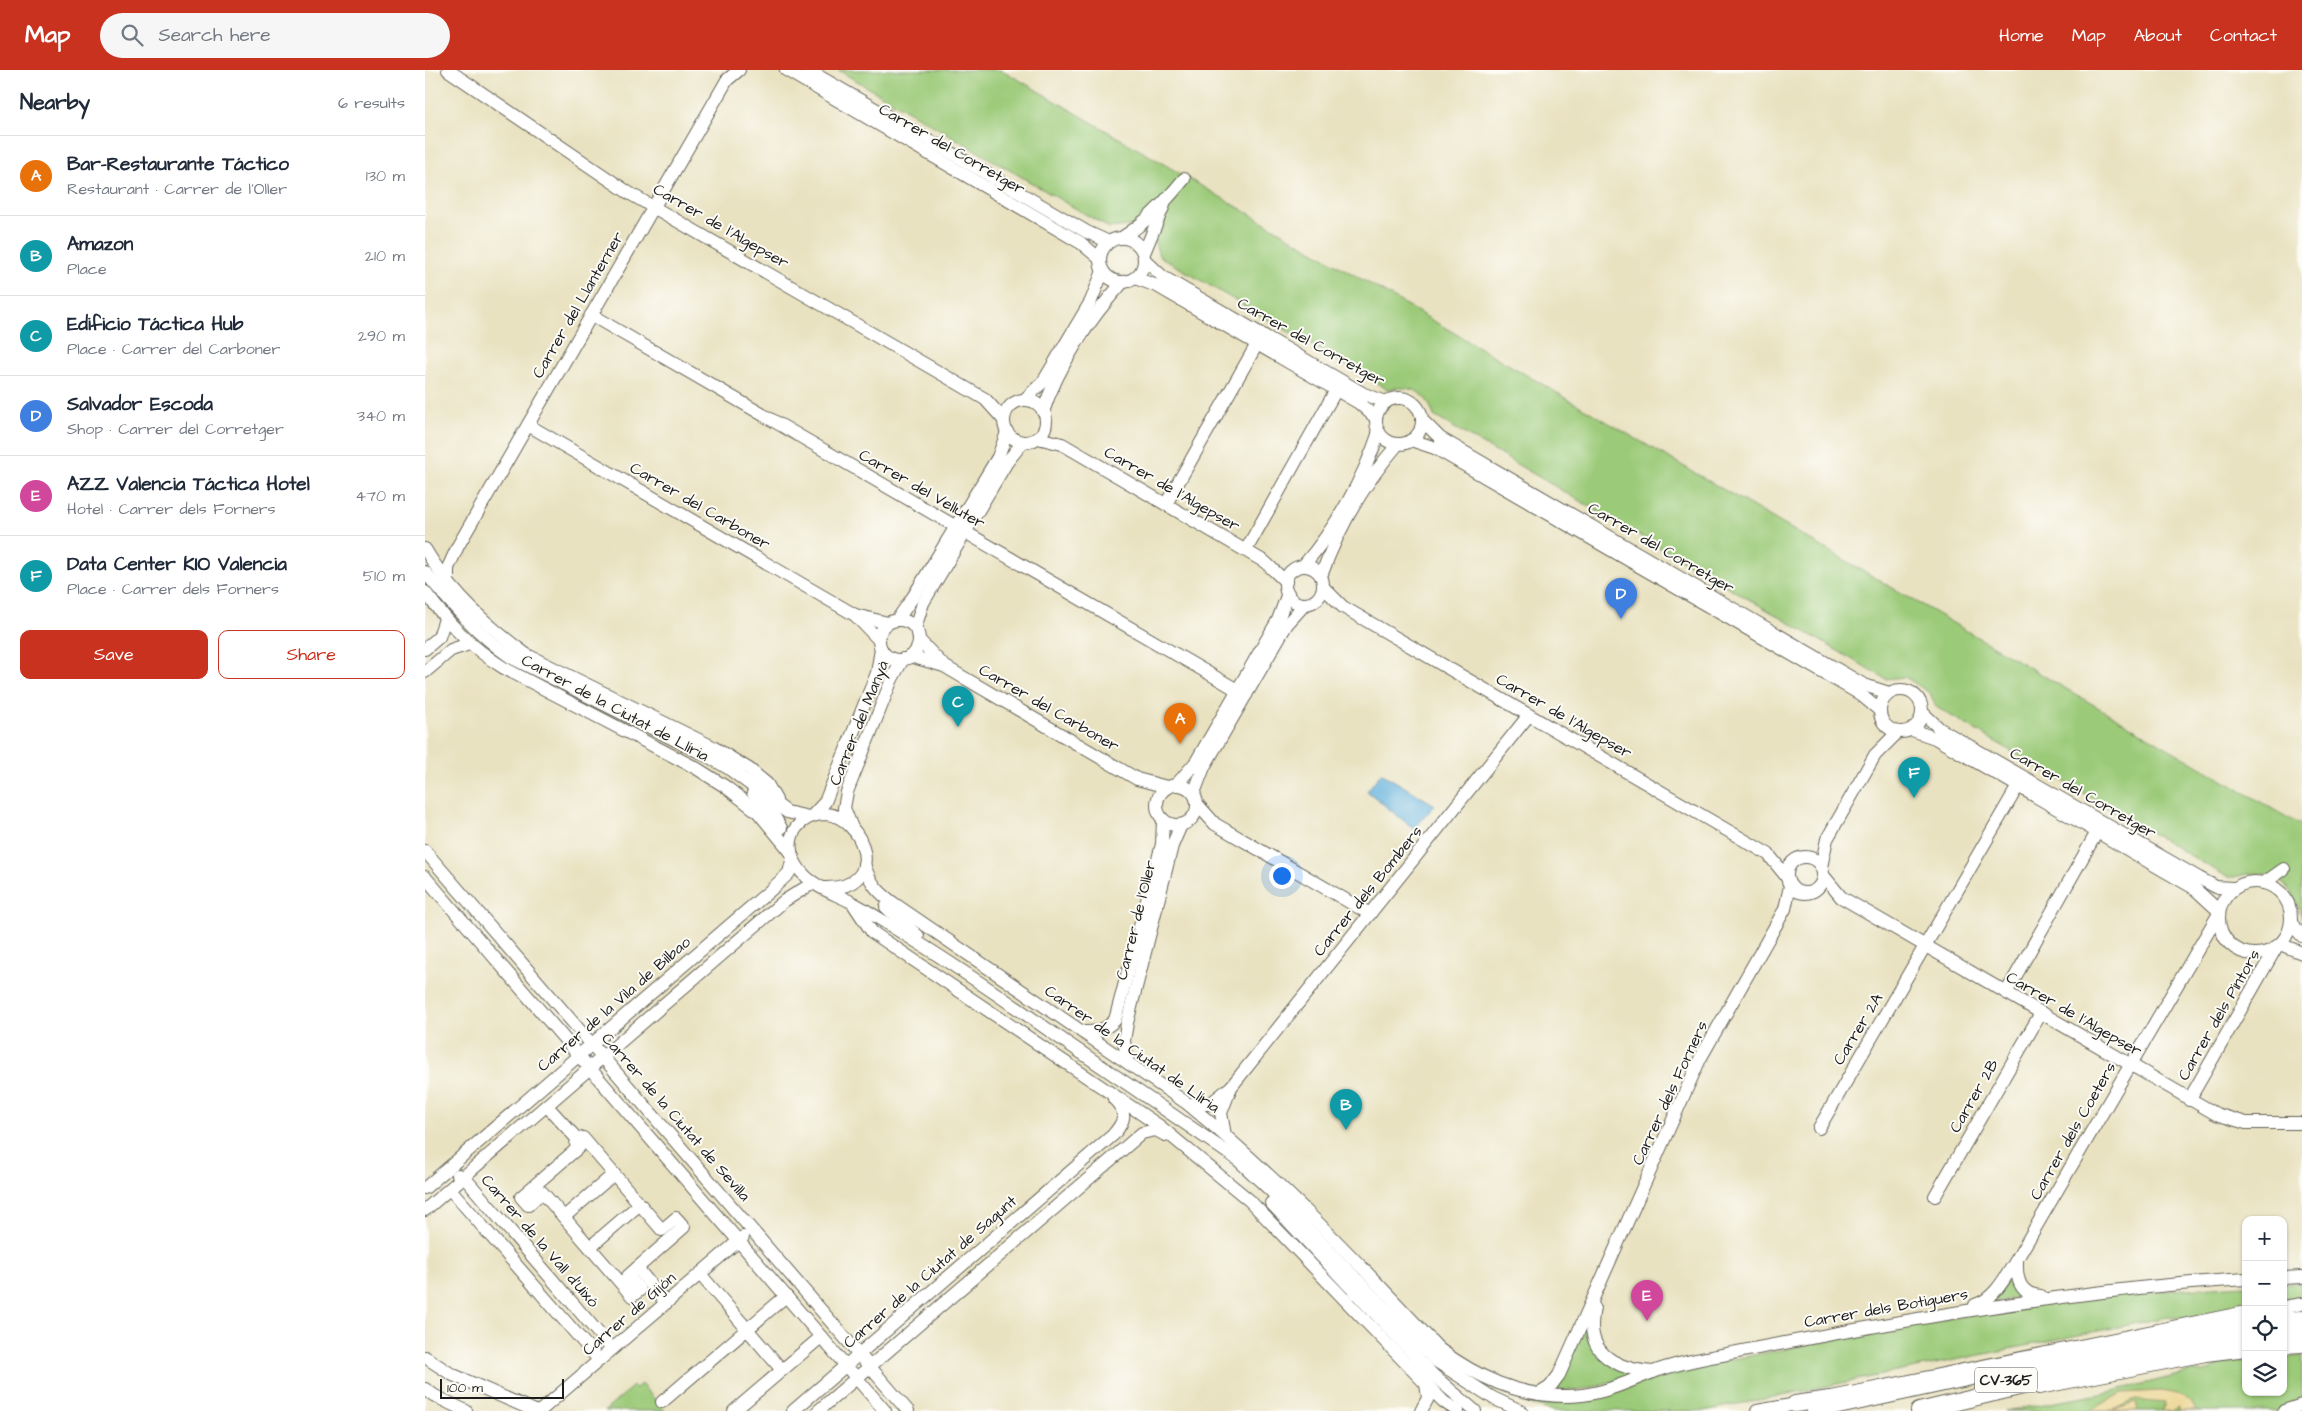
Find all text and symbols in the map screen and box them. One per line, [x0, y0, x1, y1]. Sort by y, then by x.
search box [100, 13, 450, 58]
text: Map [25, 18, 70, 52]
icon: search [118, 21, 146, 49]
text: Search here [158, 22, 271, 49]
text: Home [1999, 23, 2044, 48]
text: Map [2072, 23, 2106, 48]
text: About [2134, 23, 2182, 48]
text: Contact [2210, 23, 2277, 48]
text: Nearby [20, 88, 90, 117]
text: 6 results [338, 92, 405, 114]
street label: Carrer del Corretger [874, 98, 1029, 201]
text: Bar-Restaurante Táctico [67, 151, 289, 178]
text: A [31, 165, 41, 187]
text: 130 m [366, 165, 405, 187]
text: Restaurant · Carrer de l'Oller [67, 178, 287, 200]
street label: Carrer de l'Algepser [649, 178, 793, 275]
street label: Carrer del Llanterner [527, 227, 629, 382]
text: Amazon [67, 231, 133, 258]
text: B [30, 245, 42, 267]
text: 210 m [365, 245, 405, 267]
text: Place [67, 258, 107, 280]
street label: Carrer del Corretger [1233, 292, 1389, 393]
text: Edificio Táctica Hub [67, 311, 243, 338]
text: C [30, 325, 42, 347]
text: 290 m [358, 325, 405, 347]
text: Place · Carrer del Carboner [67, 338, 280, 360]
text: Salvador Escoda [67, 391, 213, 418]
text: D [31, 405, 41, 427]
text: 340 m [357, 405, 405, 427]
text: Shop · Carrer del Corretger [67, 418, 284, 440]
street label: Carrer de l'Algepser [1100, 441, 1244, 538]
street label: Carrer del Velluter [855, 444, 989, 534]
street label: Carrer del Carboner [626, 457, 774, 555]
text: AZZ Valencia Táctica Hotel [67, 471, 310, 498]
text: E [31, 485, 41, 507]
text: 470 m [355, 485, 405, 507]
street label: Carrer del Corretger [1583, 497, 1738, 600]
text: Hotel · Carrer dels Forners [67, 498, 276, 520]
text: Data Center KIO Valencia [67, 551, 287, 578]
text: F [30, 565, 42, 587]
text: 510 m [363, 565, 405, 587]
text: Place · Carrer dels Forners [67, 578, 279, 600]
pin: D [1605, 578, 1637, 619]
button: Save [20, 630, 208, 679]
button: Share [218, 630, 405, 679]
street label: Carrer de la Ciutat de Llíria [517, 649, 713, 767]
street label: Carrer del Manyà [824, 657, 895, 789]
street label: Carrer del Carboner [975, 659, 1123, 757]
street label: Carrer de l'Algepser [1492, 668, 1636, 765]
pin: C [942, 686, 974, 727]
pin: A [1164, 703, 1196, 744]
street label: Carrer del Corretger [2005, 742, 2160, 845]
pin: F [1898, 757, 1930, 798]
street label: Carrer dels Bombers [1308, 821, 1428, 961]
street label: Carrer de l'Oller [1110, 858, 1162, 982]
your location [1269, 863, 1295, 889]
street label: Carrer de la Vila de Bilbao [533, 931, 695, 1077]
street label: Carrer dels Pintors [2173, 946, 2265, 1084]
street label: Carrer de l'Algepser [2002, 966, 2146, 1063]
street label: Carrer de la Ciutat de Llíria [1040, 980, 1224, 1118]
street label: Carrer 2A [1828, 989, 1888, 1069]
street label: Carrer dels Forners [1627, 1017, 1713, 1169]
street label: Carrer de la Ciutat de Sevilla [597, 1028, 755, 1206]
street label: Carrer 2B [1944, 1055, 2004, 1137]
street label: Carrer dels Coeters [2025, 1058, 2121, 1204]
pin: B [1330, 1089, 1362, 1130]
street label: Carrer de la Vall d'Uixó [476, 1170, 604, 1312]
street label: Carrer de la Ciutat de Sagunt [839, 1190, 1023, 1354]
map controls [2242, 1216, 2287, 1396]
button: + [2242, 1216, 2287, 1261]
button: − [2242, 1261, 2287, 1306]
street label: Carrer de Gijón [577, 1267, 681, 1361]
pin: E [1631, 1280, 1663, 1321]
street label: Carrer dels Botiguers [1802, 1283, 1970, 1334]
button: locate [2242, 1306, 2287, 1351]
button: layers [2242, 1351, 2287, 1396]
road number: CV-365 [1975, 1368, 2037, 1392]
scale bar [440, 1376, 564, 1399]
text: 100 m [447, 1378, 483, 1398]

